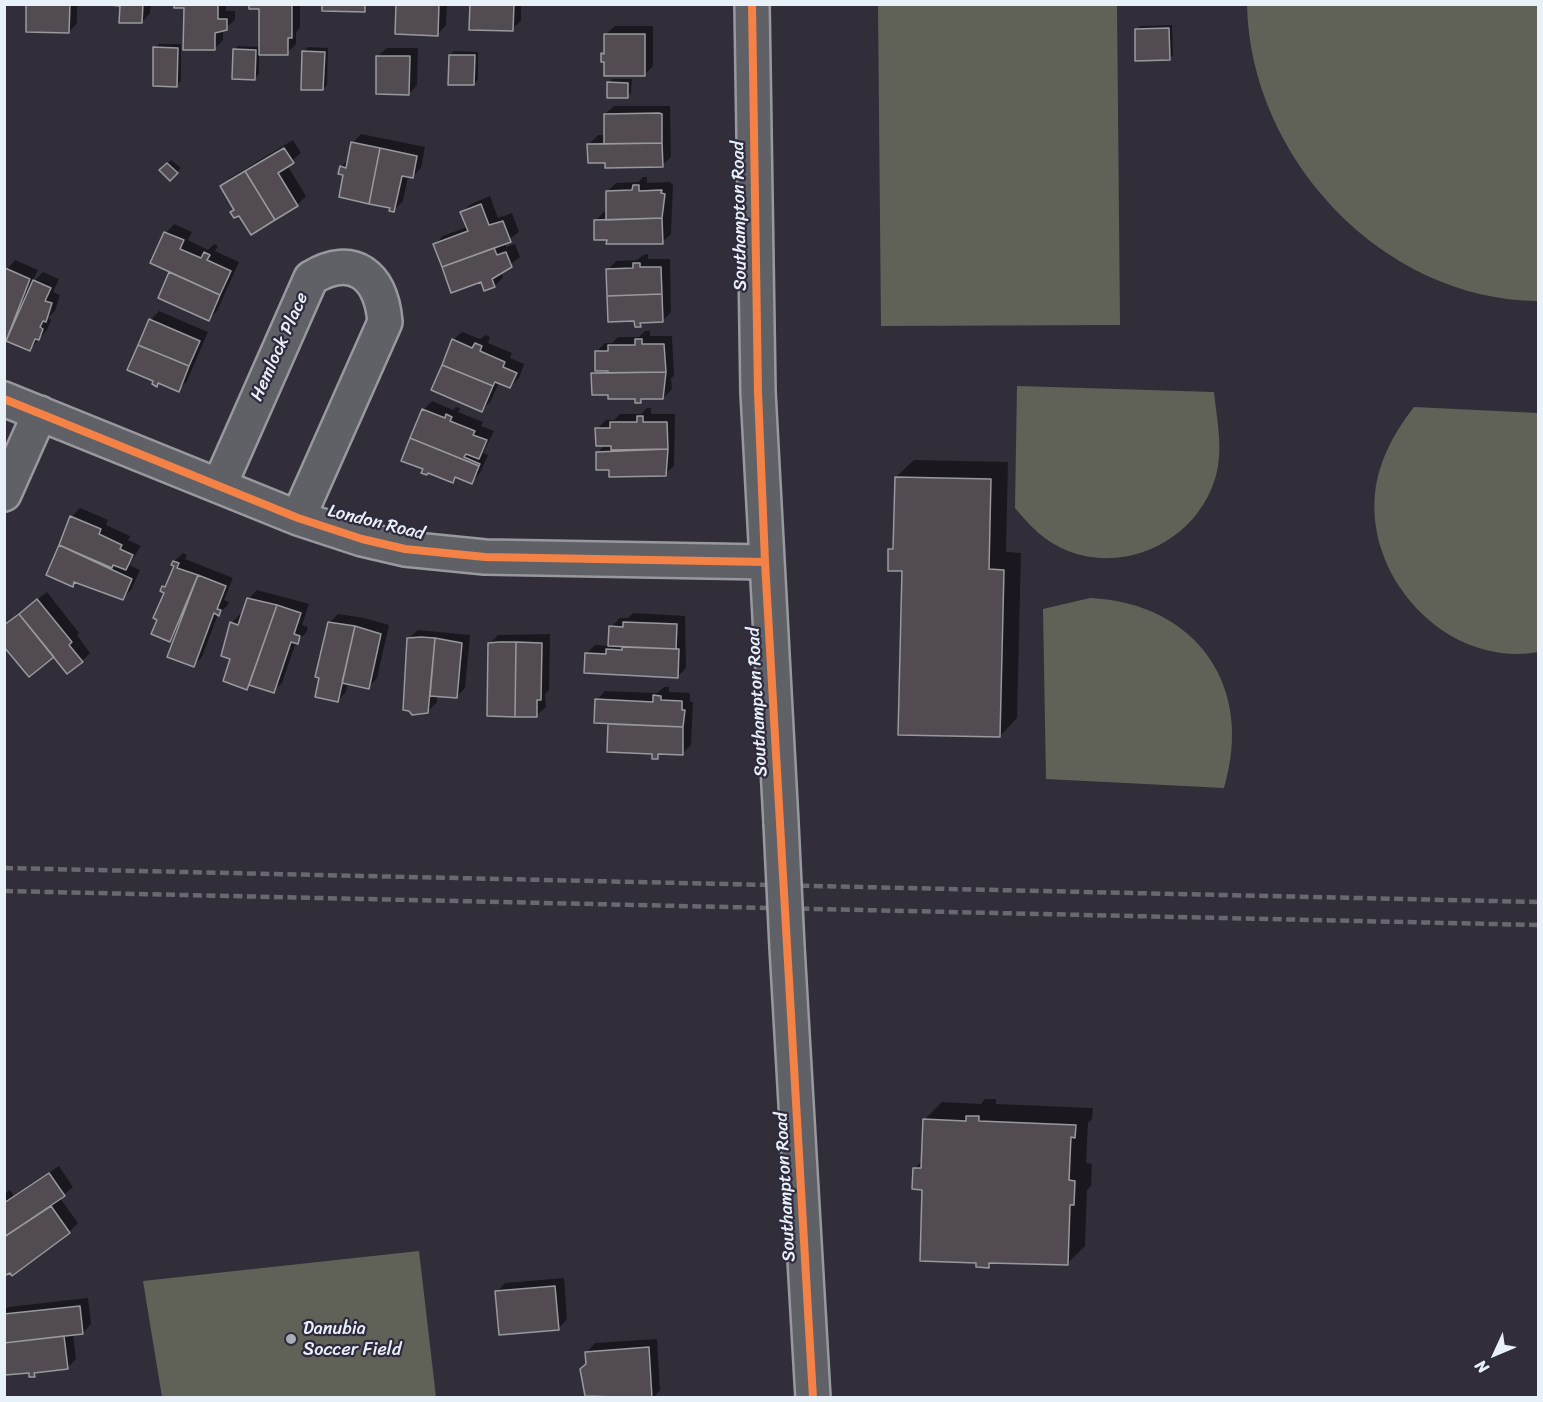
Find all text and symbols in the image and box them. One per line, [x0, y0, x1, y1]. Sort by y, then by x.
street label: Southampton Road [728, 141, 752, 291]
street label: Hemlock Place [246, 289, 314, 405]
street label: London Road [325, 501, 427, 545]
street label: Southampton Road [743, 627, 773, 777]
street label: Southampton Road [771, 1112, 801, 1262]
place label: Danubia Soccer Field [303, 1318, 401, 1360]
north arrow [1465, 1324, 1525, 1384]
marker: Danubia Soccer Field [284, 1332, 298, 1346]
text: N [1467, 1353, 1496, 1381]

